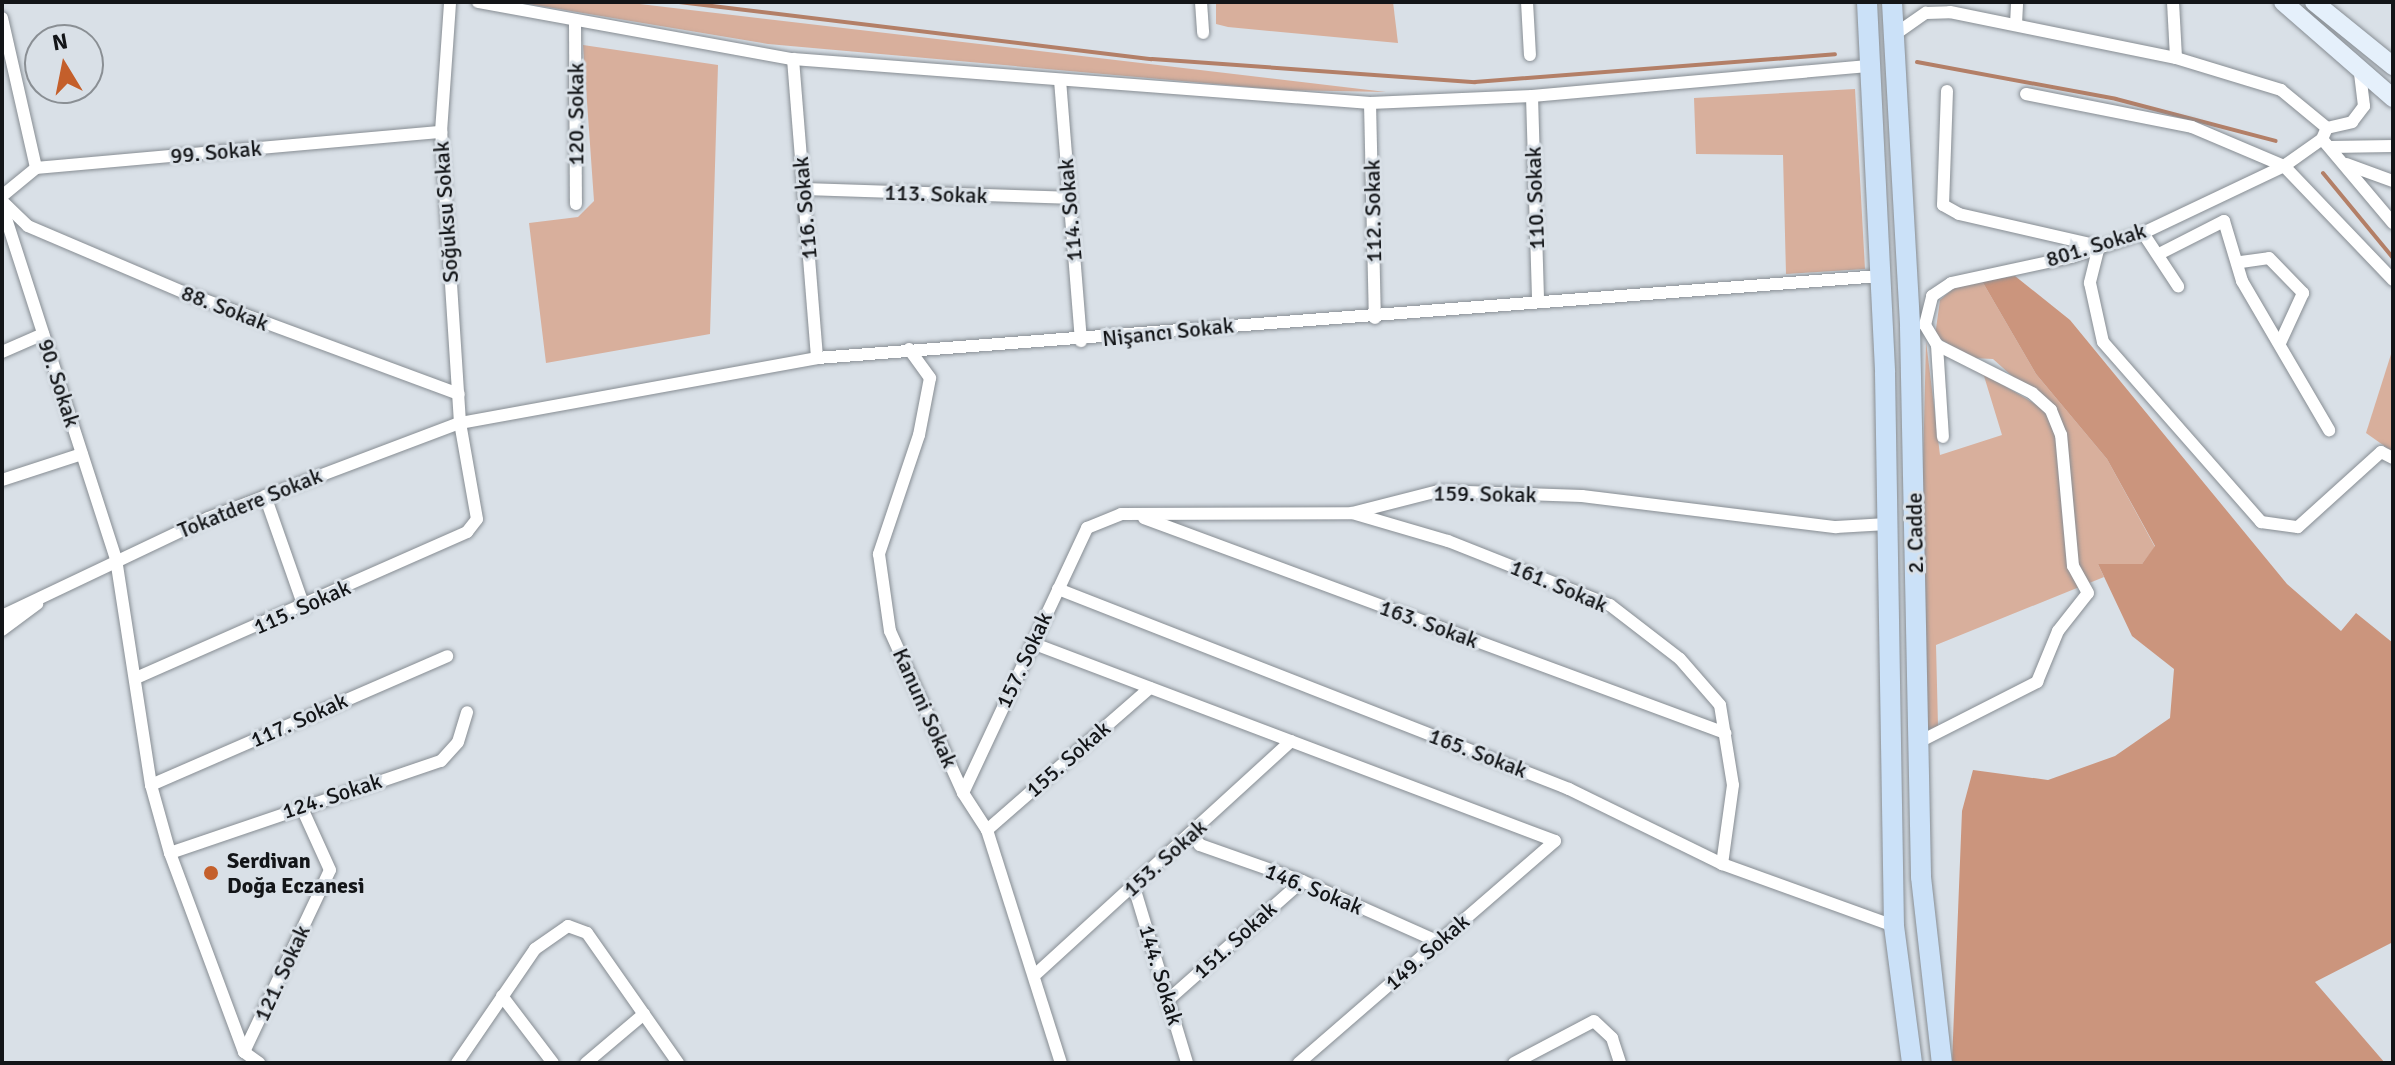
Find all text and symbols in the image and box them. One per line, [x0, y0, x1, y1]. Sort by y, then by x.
north arrow [24, 24, 104, 104]
text: N [50, 27, 70, 56]
street label: 120. Sokak [563, 62, 589, 166]
street label: 99. Sokak [169, 135, 263, 169]
street label: Soğuksu Sokak [428, 140, 464, 284]
street label: 110. Sokak [1520, 146, 1550, 250]
street label: 116. Sokak [787, 155, 823, 261]
street label: 114. Sokak [1052, 157, 1088, 263]
street label: 112. Sokak [1359, 159, 1387, 263]
street label: 113. Sokak [884, 179, 988, 209]
street label: 801. Sokak [2043, 217, 2149, 273]
street label: 88. Sokak [178, 279, 272, 337]
street label: Nişancı Sokak [1101, 312, 1235, 352]
street label: 90. Sokak [32, 336, 86, 430]
street label: Tokatdere Sokak [174, 462, 326, 544]
street label: 159. Sokak [1433, 480, 1537, 508]
street label: 2. Cadde [1901, 492, 1929, 574]
street label: 161. Sokak [1506, 554, 1612, 618]
street label: 115. Sokak [250, 574, 354, 640]
street label: 163. Sokak [1376, 594, 1482, 654]
street label: 157. Sokak [990, 608, 1058, 712]
street label: Kanuni Sokak [887, 644, 963, 772]
street label: 117. Sokak [247, 687, 351, 753]
street label: 155. Sokak [1020, 715, 1116, 803]
street label: 165. Sokak [1425, 722, 1531, 784]
street label: 124. Sokak [279, 768, 385, 824]
street label: 153. Sokak [1118, 814, 1212, 902]
place label: Serdivan Doğa Eczanesi [227, 847, 364, 898]
street label: 146. Sokak [1261, 857, 1367, 921]
marker: Serdivan Doğa Eczanesi [202, 864, 220, 882]
street label: 151. Sokak [1188, 896, 1282, 984]
street label: 149. Sokak [1379, 908, 1475, 996]
street label: 121. Sokak [248, 921, 316, 1025]
street label: 144. Sokak [1133, 922, 1189, 1028]

